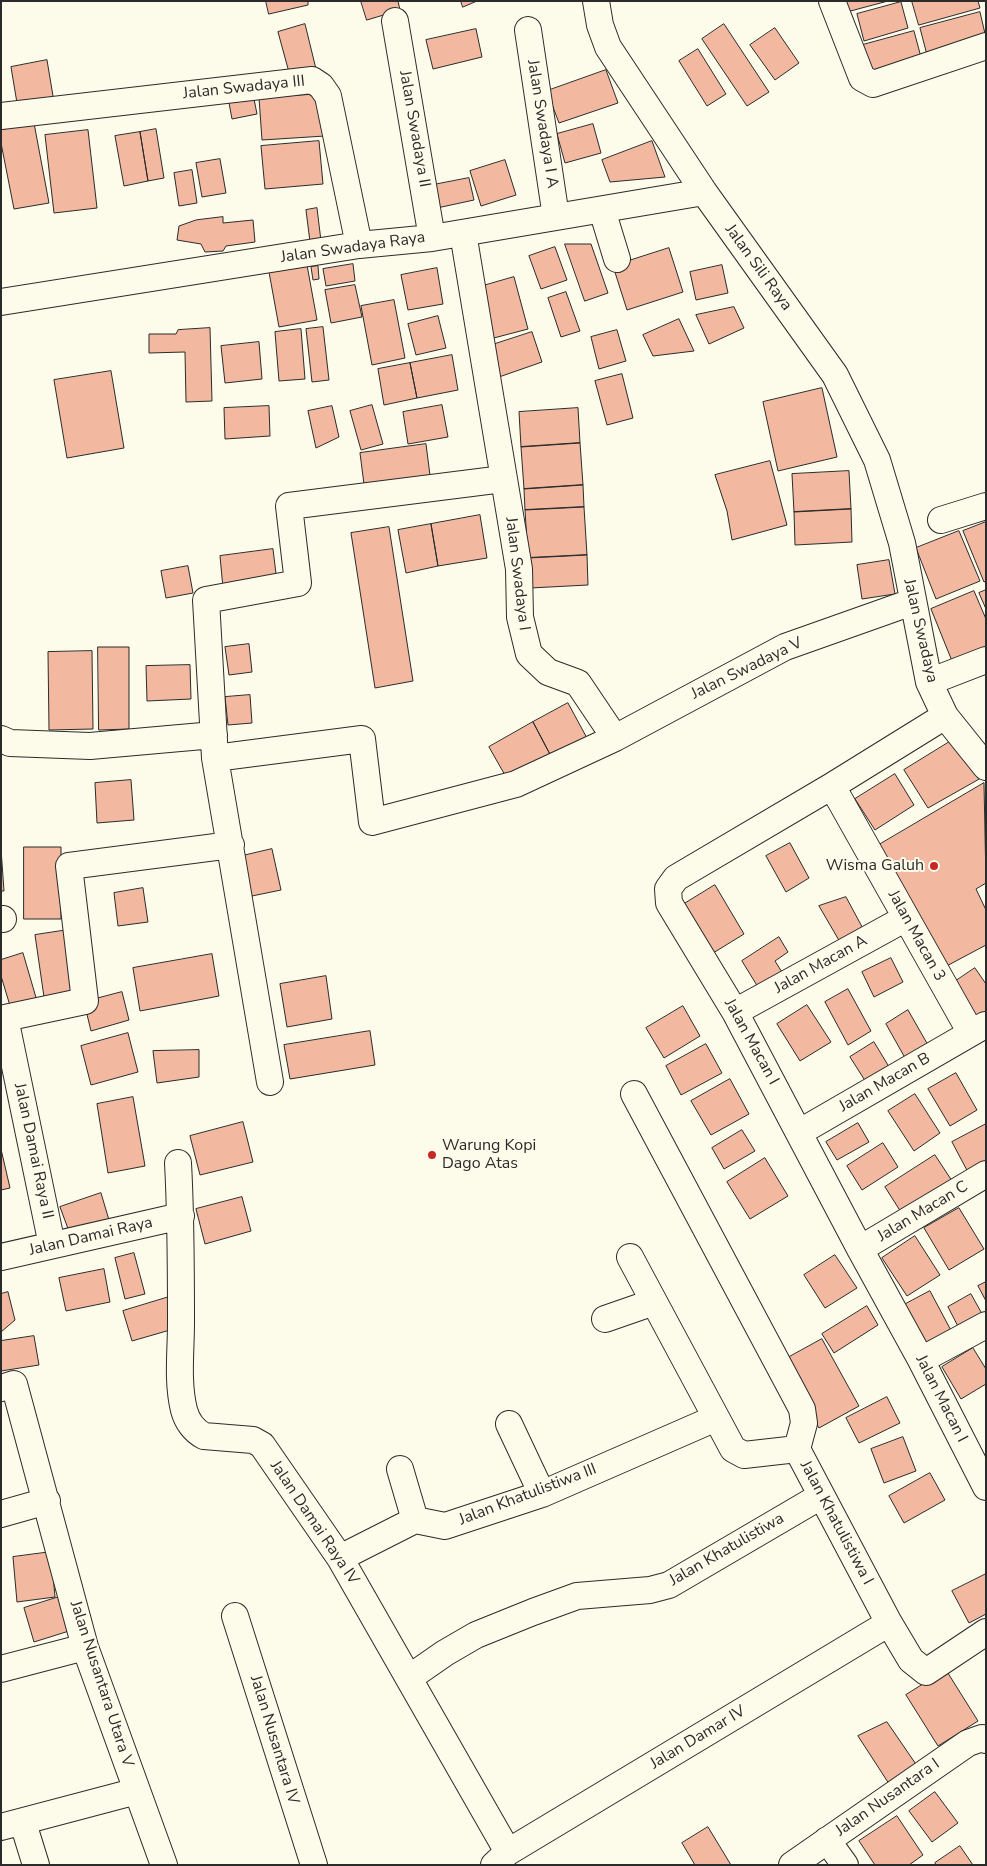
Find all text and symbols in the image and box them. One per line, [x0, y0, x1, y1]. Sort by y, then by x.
street label: Jalan Swadaya I A [522, 58, 562, 190]
street label: Jalan Swadaya II [394, 69, 434, 189]
street label: Jalan Swadaya III [182, 72, 306, 104]
street label: Jalan Sili Raya [720, 221, 796, 315]
street label: Jalan Swadaya Raya [280, 228, 426, 268]
street label: Jalan Swadaya I [501, 516, 533, 632]
street label: Jalan Swadaya [899, 577, 941, 685]
street label: Jalan Swadaya V [688, 634, 806, 704]
place label: Wisma Galuh [826, 856, 924, 876]
marker: Wisma Galuh [928, 860, 940, 872]
street label: Jalan Macan 3 [883, 887, 949, 985]
street label: Jalan Macan A [771, 932, 871, 998]
street label: Jalan Macan I [719, 996, 783, 1088]
street label: Jalan Macan B [836, 1049, 934, 1117]
street label: Jalan Damai Raya II [9, 1081, 57, 1221]
place label: Warung Kopi Dago Atas [442, 1136, 536, 1174]
marker: Warung Kopi Dago Atas [426, 1149, 438, 1161]
street label: Jalan Macan C [874, 1177, 972, 1247]
street label: Jalan Damai Raya [27, 1213, 155, 1261]
street label: Jalan Macan I [911, 1352, 971, 1446]
street label: Jalan Damai Raya IV [265, 1457, 363, 1589]
street label: Jalan Khatulistiwa I [795, 1458, 877, 1588]
street label: Jalan Khatulistiwa III [457, 1460, 599, 1530]
street label: Jalan Khatulistiwa [666, 1509, 788, 1591]
street label: Jalan Nusantara Utara V [65, 1599, 137, 1769]
street label: Jalan Nusantara IV [245, 1673, 303, 1807]
street label: Jalan Damar IV [647, 1702, 749, 1774]
street label: Jalan Nusantara I [832, 1755, 944, 1841]

